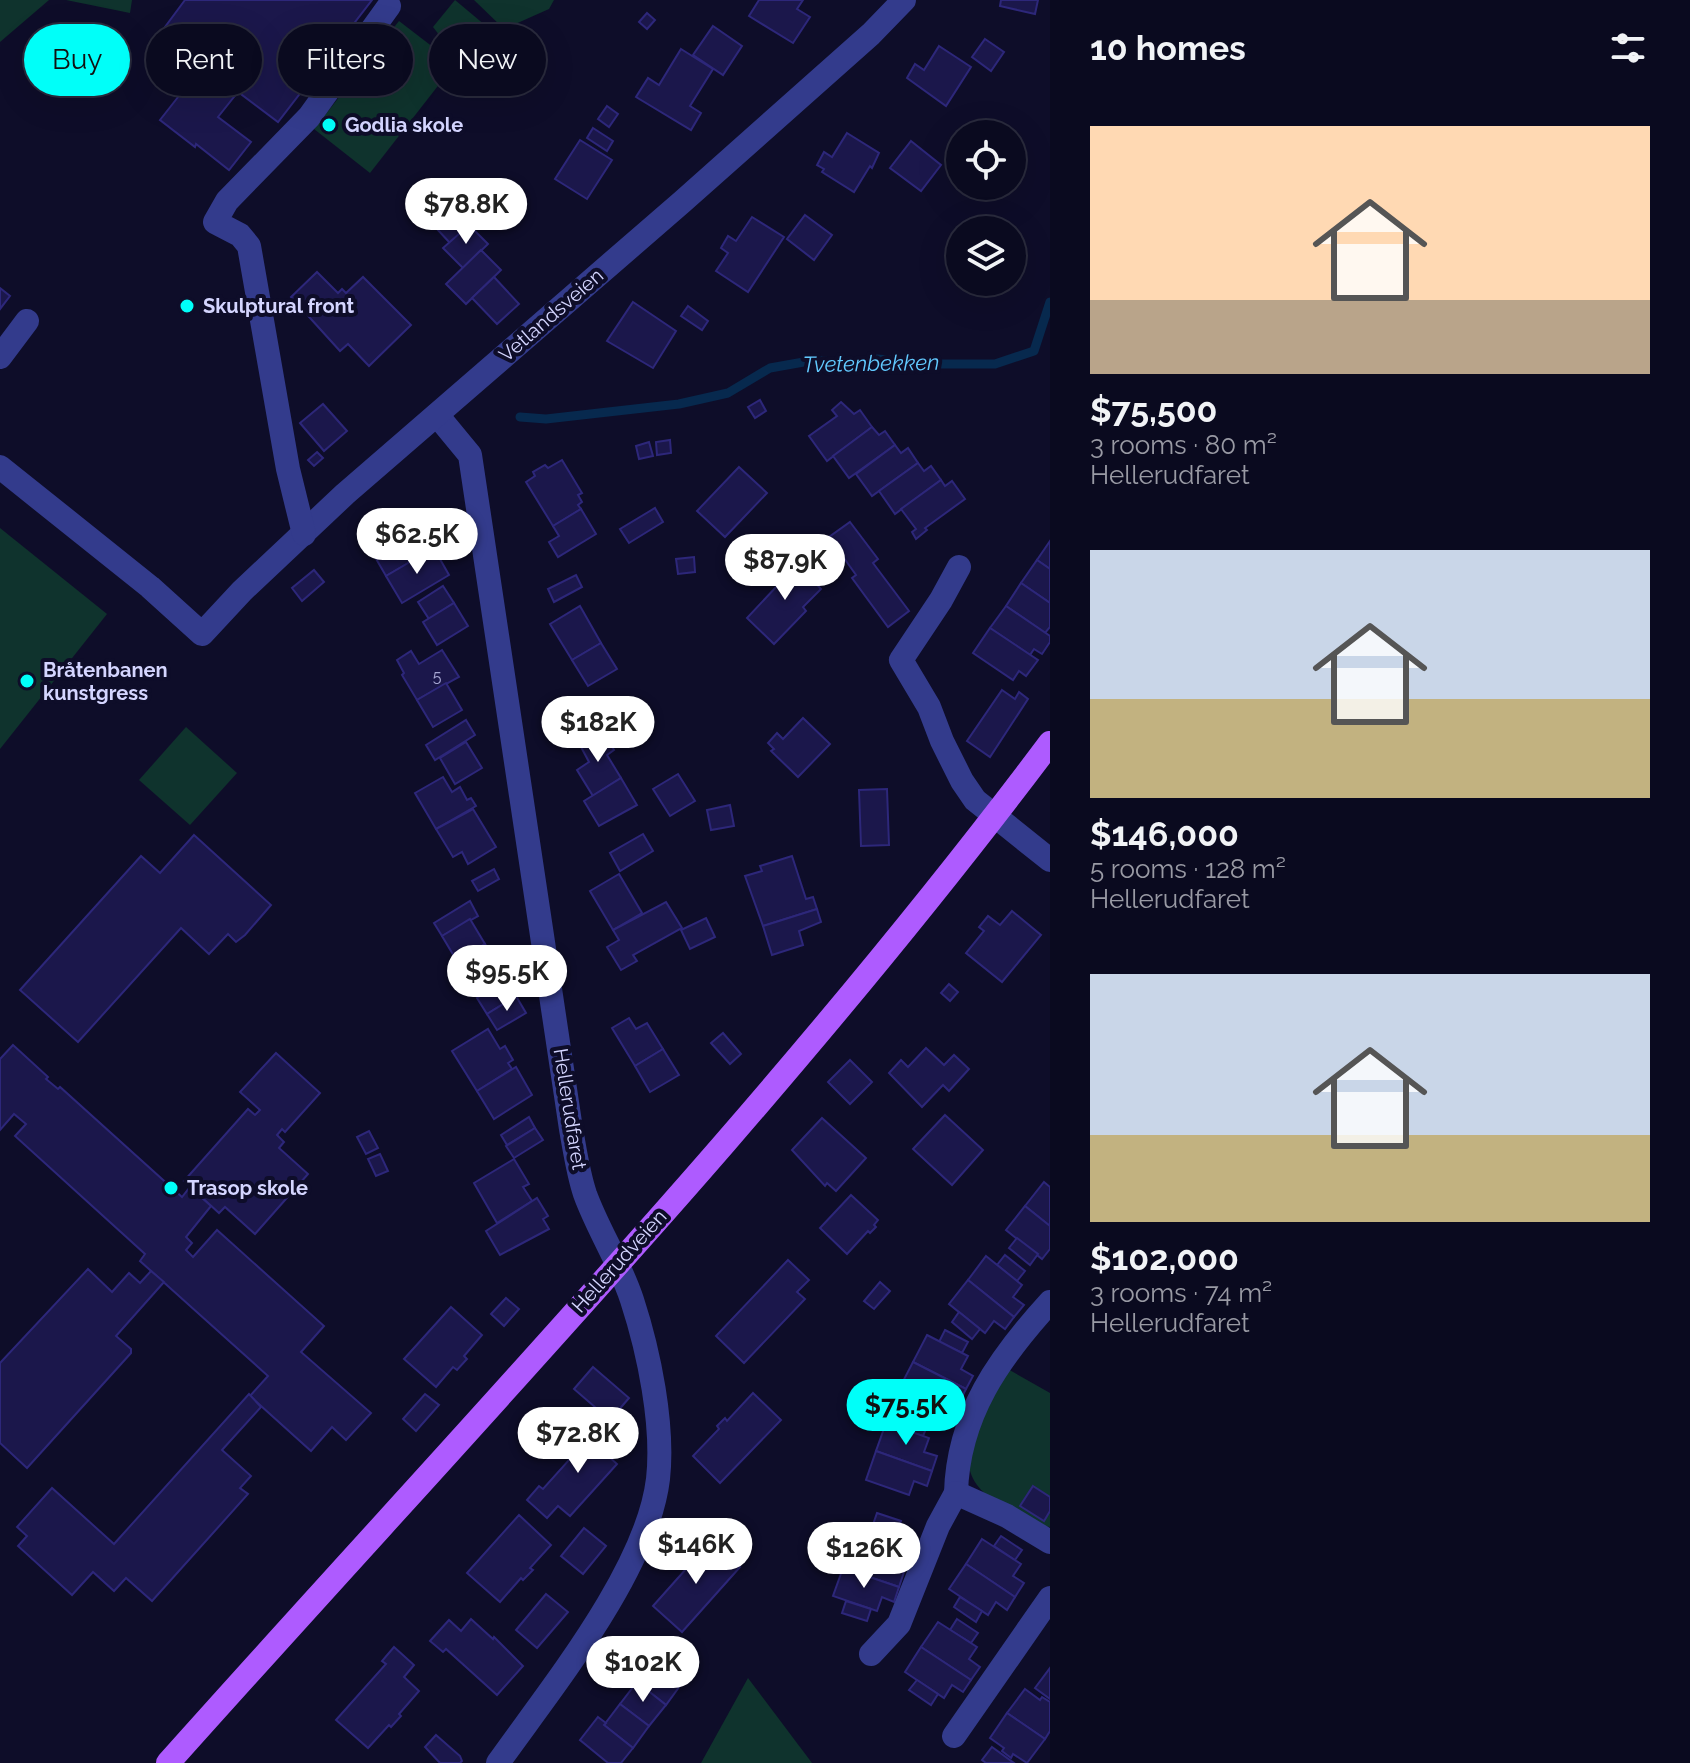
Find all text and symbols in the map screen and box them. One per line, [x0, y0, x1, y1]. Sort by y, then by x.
chip: Buy [24, 24, 130, 96]
chip: Rent [146, 24, 262, 96]
chip: Filters [278, 24, 413, 96]
chip: New [429, 24, 546, 96]
icon: filters [1606, 26, 1650, 70]
text: 10 homes [1090, 28, 1246, 68]
place label: Godlia skole [345, 113, 463, 137]
marker: Godlia skole [320, 116, 338, 134]
map controls [946, 120, 1026, 296]
button: locate [946, 120, 1026, 200]
pin: $78.8K [401, 178, 531, 246]
icon: home [1298, 178, 1442, 322]
text: $78.8K [423, 189, 509, 219]
button: layers [946, 216, 1026, 296]
street label: Vetlandsveien [494, 263, 608, 367]
place label: Skulptural front [203, 294, 355, 318]
marker: Skulptural front [178, 297, 196, 315]
water label: Tvetenbekken [802, 349, 940, 377]
text: $75,500 [1090, 390, 1217, 430]
text: 3 rooms · 80 m² [1090, 430, 1277, 460]
text: Hellerudfaret [1090, 460, 1250, 490]
pin: $62.5K [352, 508, 482, 576]
text: $62.5K [375, 519, 459, 549]
pin: $87.9K [720, 534, 850, 602]
text: $87.9K [743, 545, 827, 575]
icon: home [1298, 602, 1442, 746]
place label: Bråtenbanen kunstgress [43, 658, 168, 705]
house number: 5 [433, 667, 442, 686]
marker: Bråtenbanen kunstgress [18, 672, 36, 690]
pin: $182K [542, 696, 654, 764]
text: $182K [559, 707, 637, 737]
text: $146,000 [1090, 814, 1239, 854]
text: 5 rooms · 128 m² [1090, 854, 1286, 884]
text: Hellerudfaret [1090, 884, 1250, 914]
pin: $95.5K [442, 945, 572, 1013]
text: $95.5K [465, 956, 549, 986]
icon: home [1298, 1026, 1442, 1170]
street label: Hellerudfaret [549, 1046, 592, 1172]
place label: Trasop skole [187, 1176, 308, 1200]
marker: Trasop skole [162, 1179, 180, 1197]
street label: Hellerudveien [567, 1205, 671, 1317]
text: $102,000 [1090, 1238, 1239, 1278]
text: 3 rooms · 74 m² [1090, 1278, 1272, 1308]
text: Hellerudfaret [1090, 1308, 1250, 1338]
pin: $75.5K [841, 1379, 971, 1447]
text: $75.5K [865, 1390, 947, 1420]
pin: $72.8K [513, 1407, 643, 1475]
text: $72.8K [536, 1418, 620, 1448]
pin: $146K [640, 1518, 752, 1586]
pin: $126K [808, 1522, 920, 1590]
text: $146K [657, 1529, 735, 1559]
text: $126K [825, 1533, 903, 1563]
pin: $102K [587, 1636, 699, 1704]
text: $102K [604, 1647, 682, 1677]

